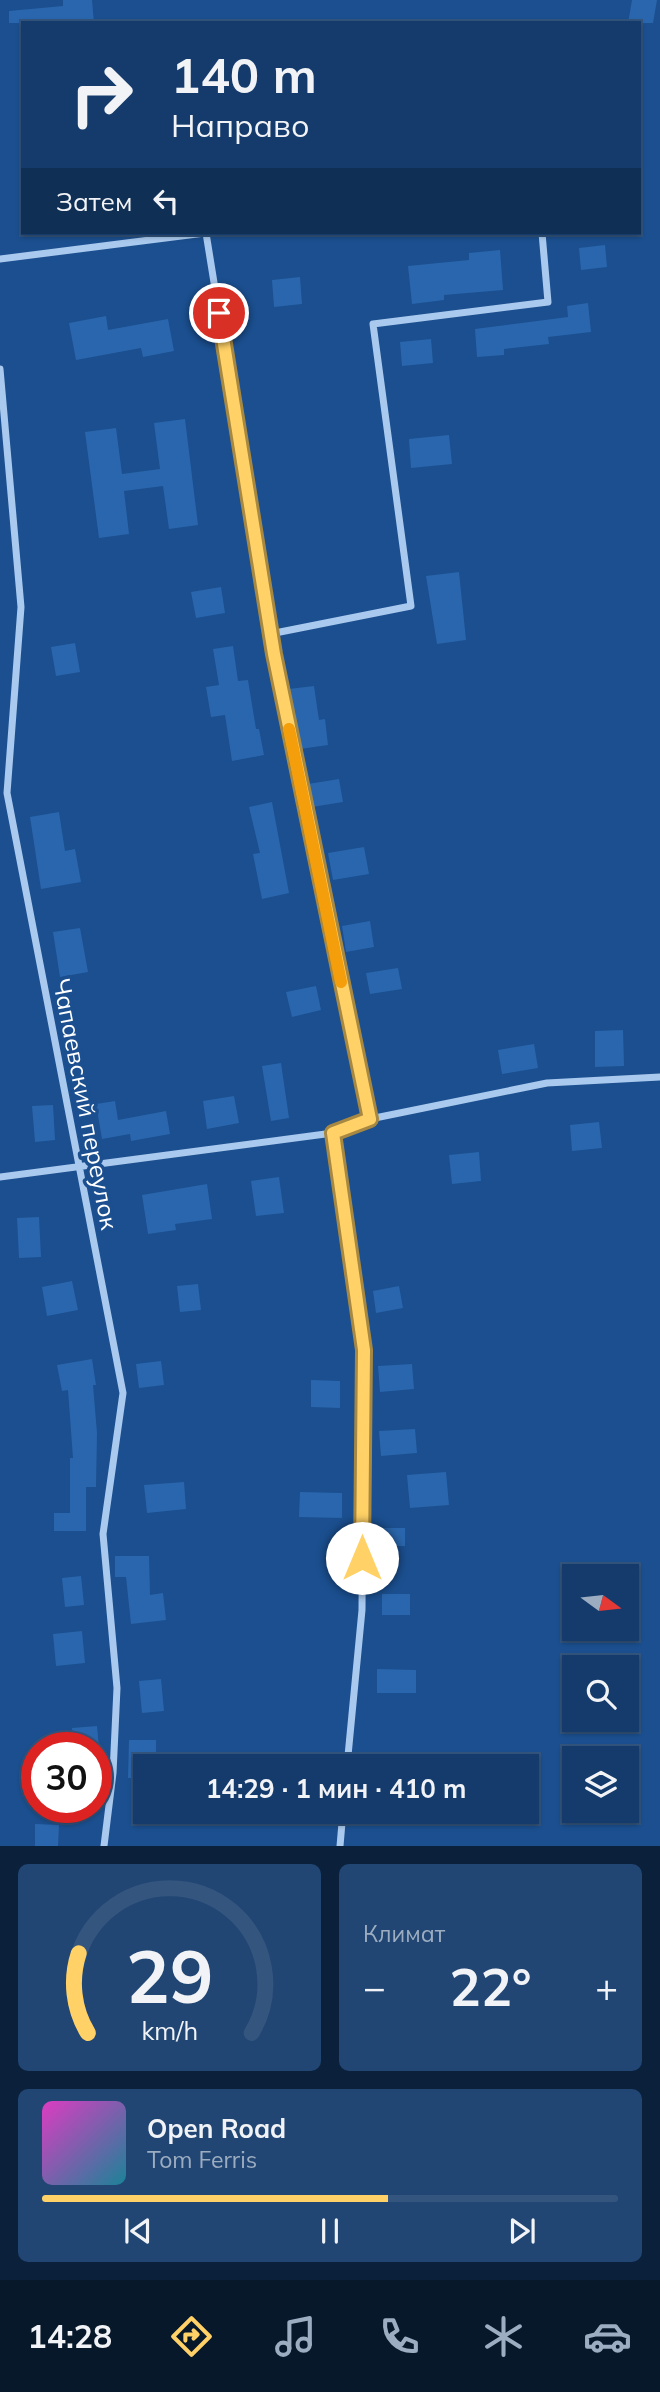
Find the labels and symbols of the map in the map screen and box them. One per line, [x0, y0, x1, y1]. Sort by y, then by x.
pin [189, 283, 249, 343]
street label: Чапаевский переулок [47, 976, 125, 1232]
position arrow [325, 1521, 399, 1595]
north arrow [562, 1564, 639, 1642]
speed limit sign: 30 [21, 1732, 112, 1823]

